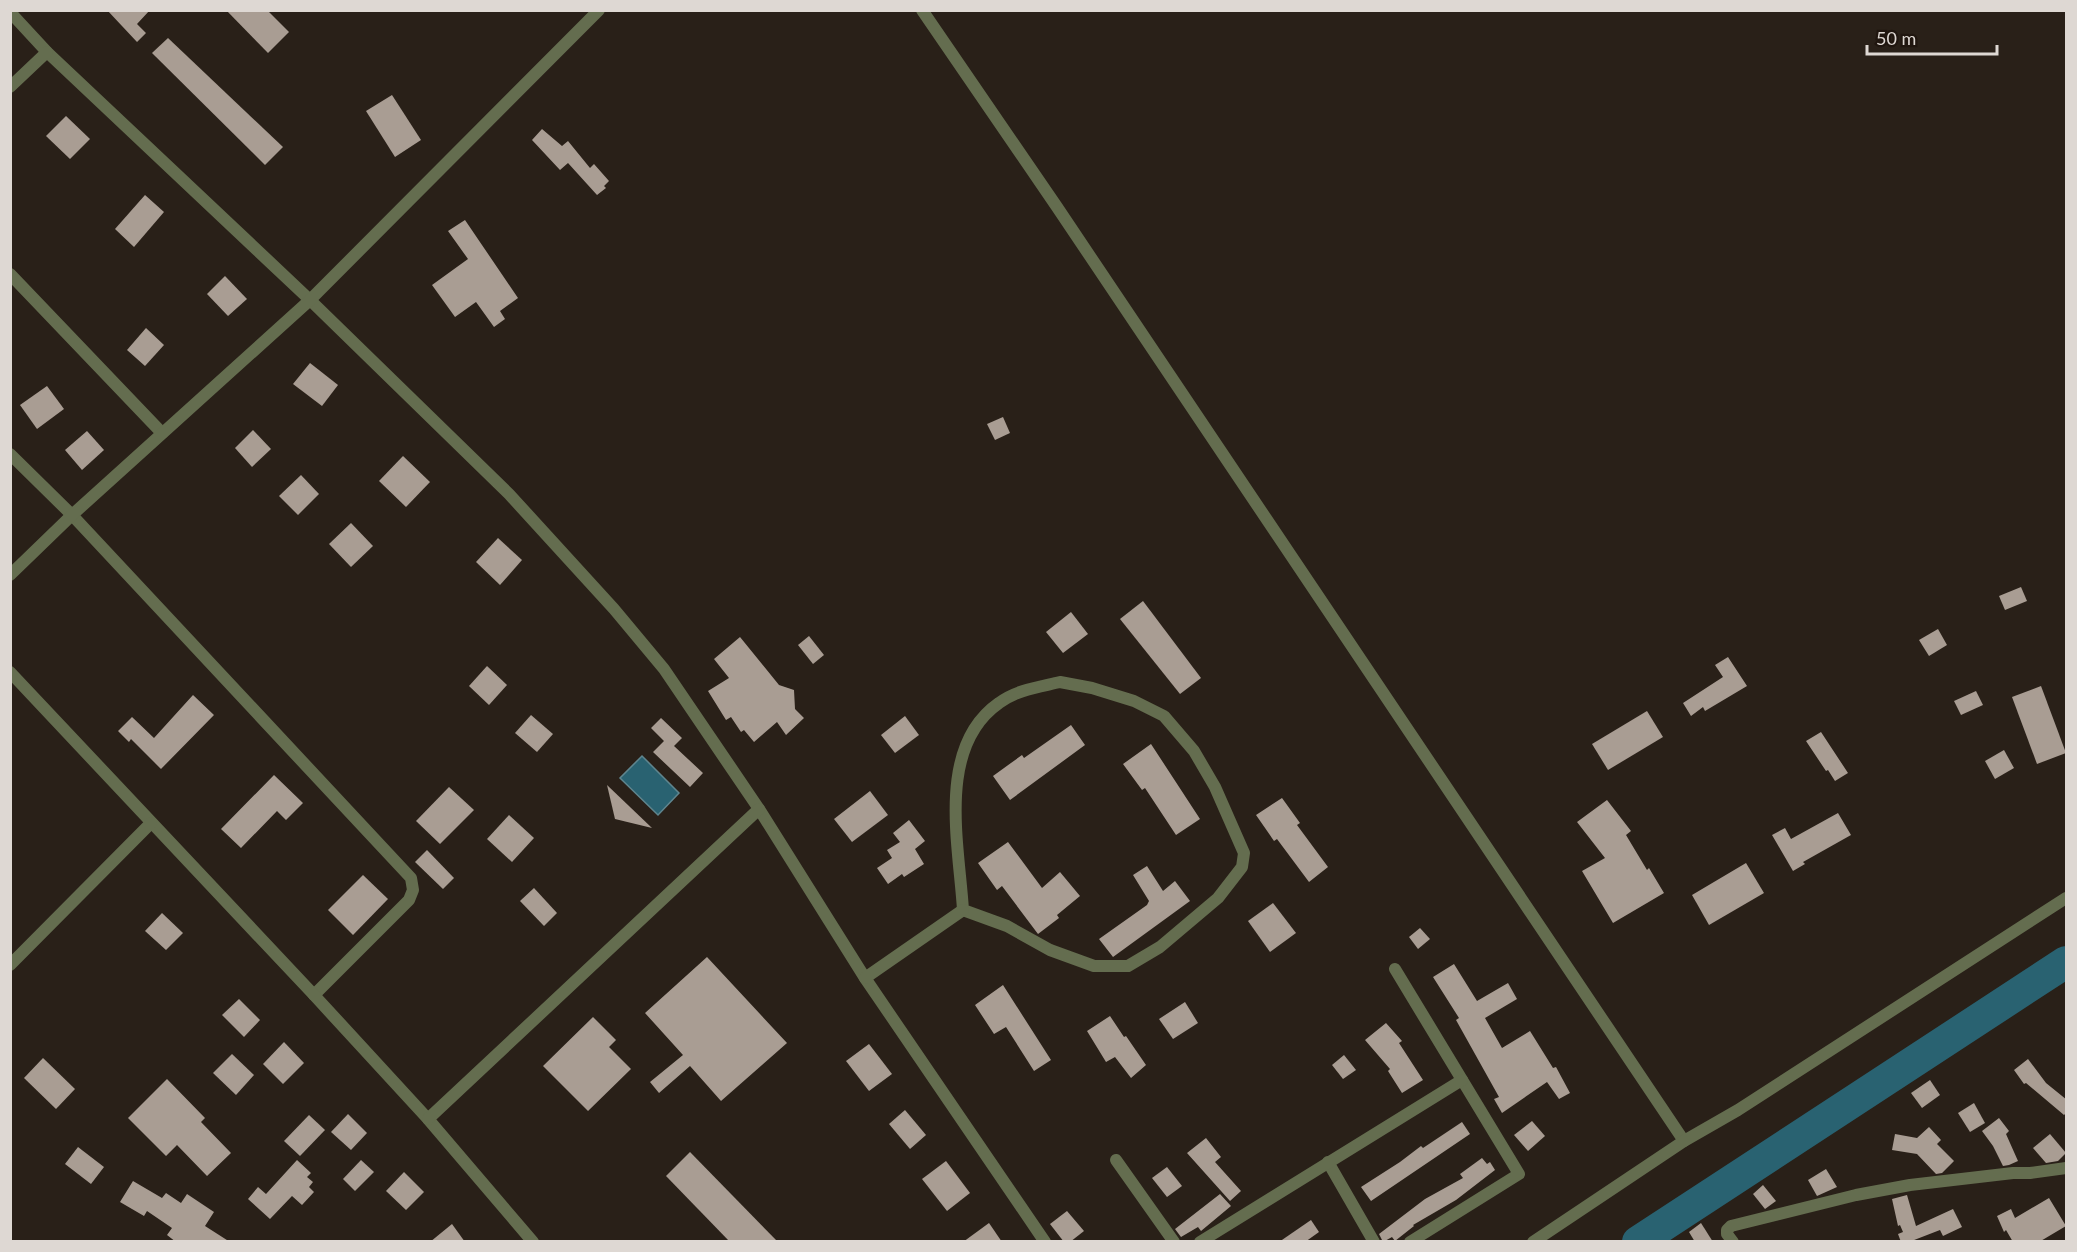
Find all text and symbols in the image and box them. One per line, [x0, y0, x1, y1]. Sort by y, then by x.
scale bar [1867, 18, 1998, 56]
text: 50 m [1876, 27, 1916, 49]

